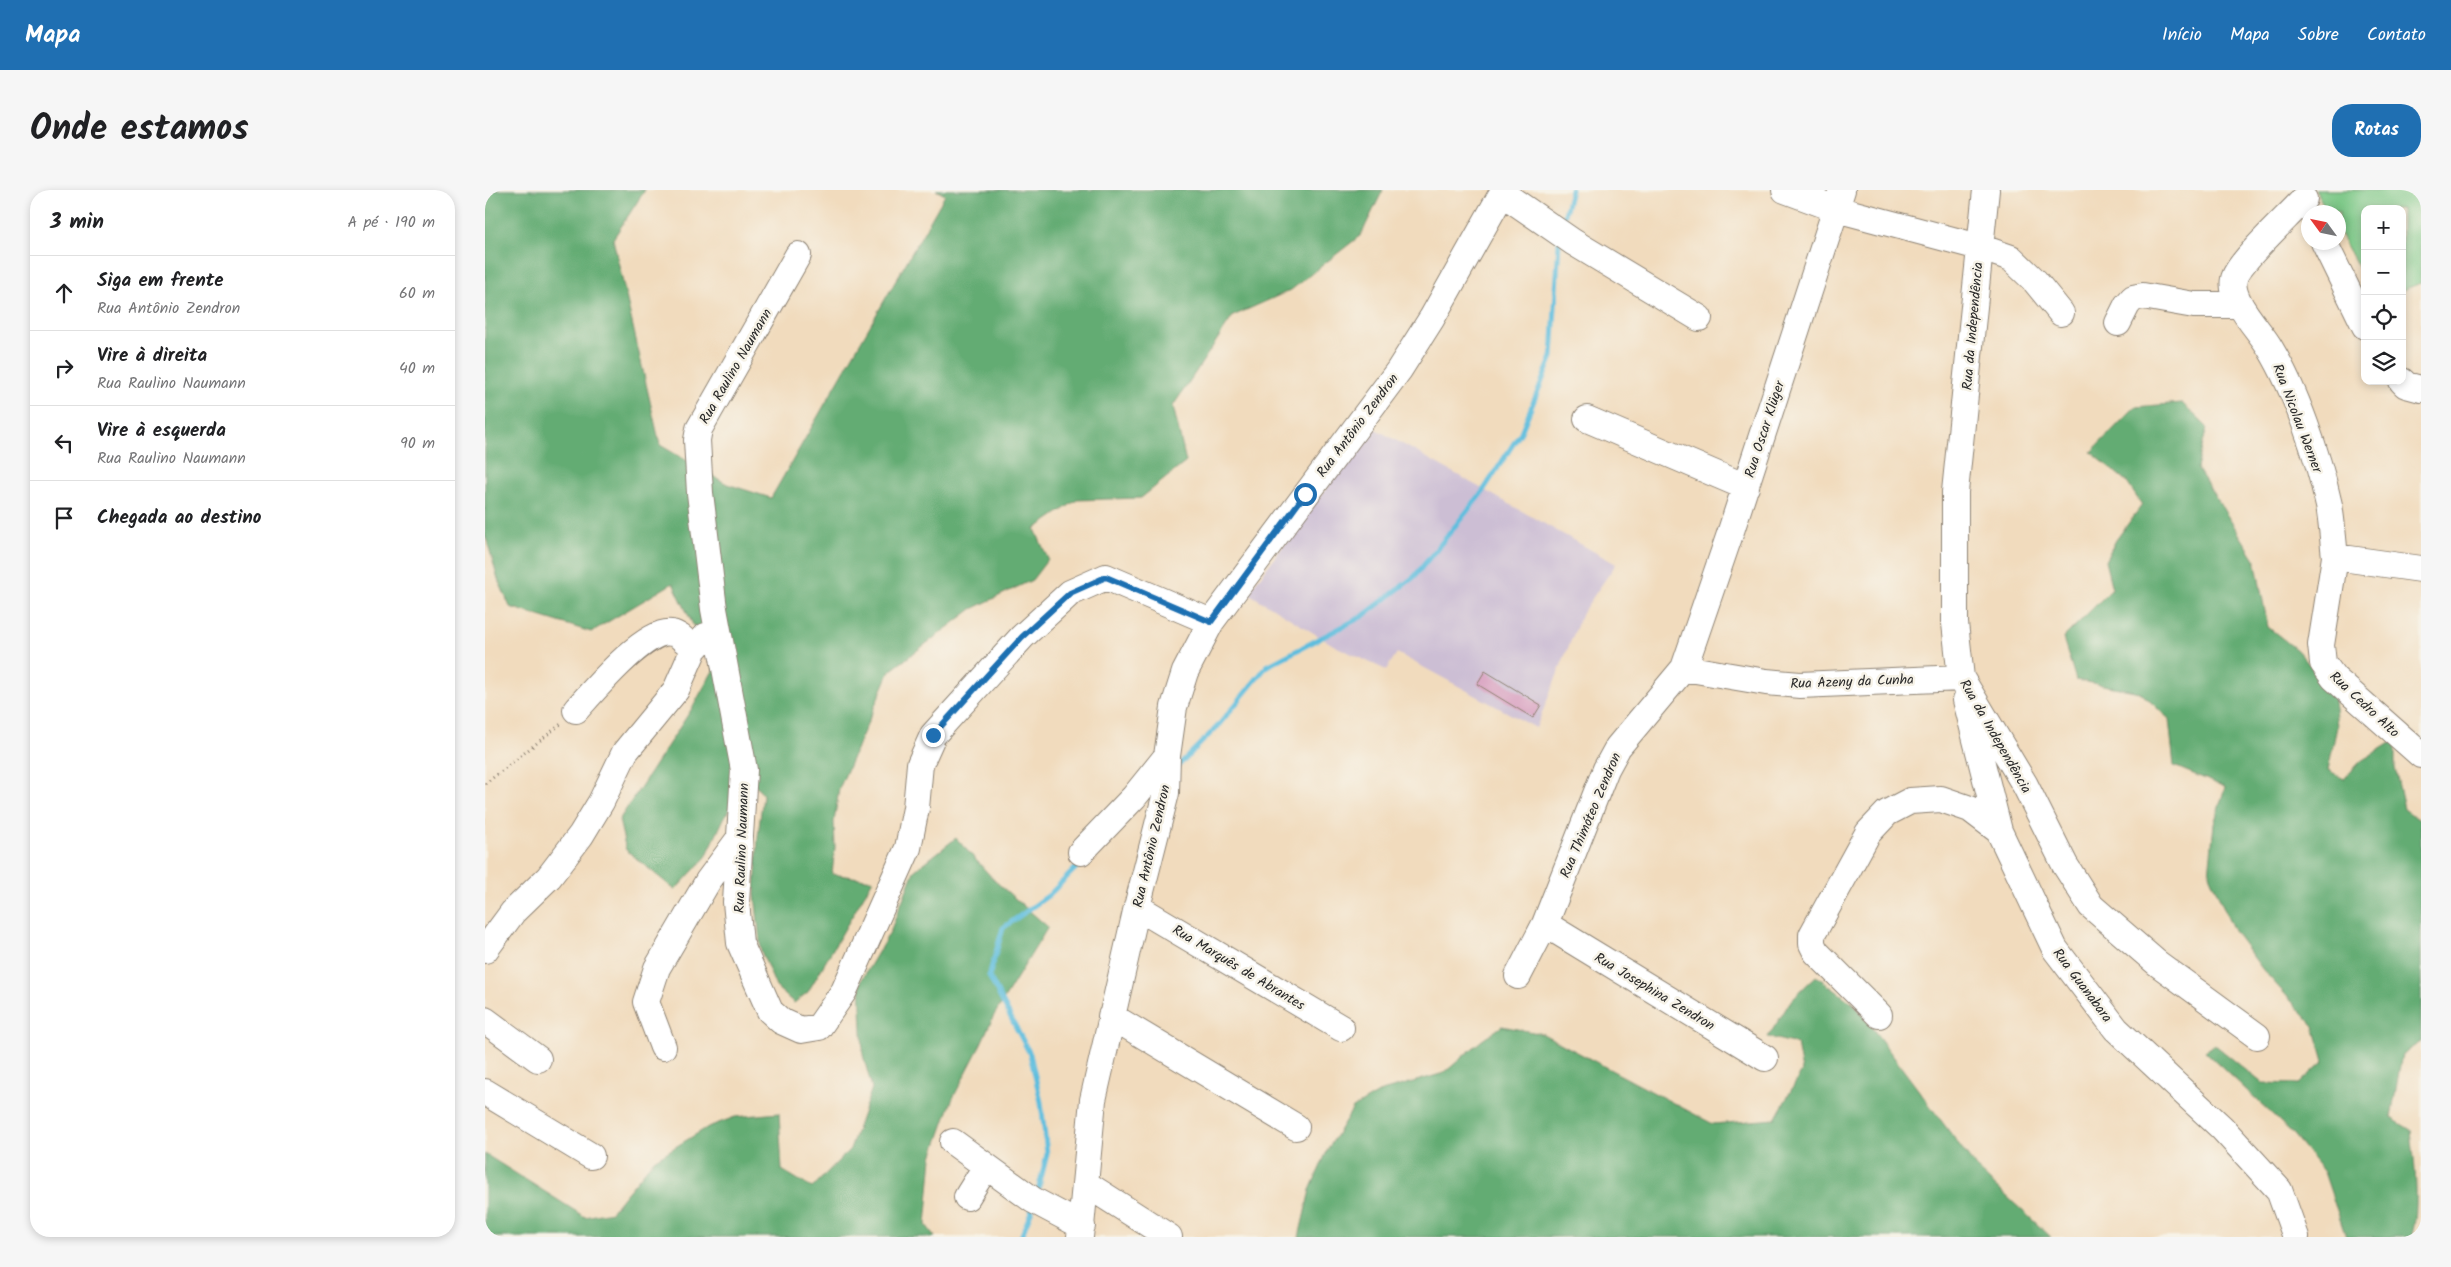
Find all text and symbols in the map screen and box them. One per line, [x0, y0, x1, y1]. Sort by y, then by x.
text: Mapa [25, 16, 81, 55]
text: Início [2162, 21, 2202, 50]
text: Mapa [2230, 21, 2270, 50]
text: Sobre [2298, 21, 2339, 50]
text: Contato [2367, 21, 2426, 50]
text: Onde estamos [30, 102, 249, 158]
button: Rotas [2332, 104, 2421, 157]
north arrow [2301, 205, 2346, 250]
map controls [2361, 205, 2406, 385]
button: + [2361, 205, 2406, 250]
text: 3 min [50, 206, 104, 239]
text: A pé · 190 m [348, 210, 435, 235]
button: − [2361, 250, 2406, 295]
street label: Rua da Independência [1956, 261, 1990, 391]
text: Siga em frente [97, 266, 224, 296]
icon: ahead [50, 279, 78, 307]
text: 60 m [399, 281, 435, 306]
button: locate [2361, 295, 2406, 340]
text: Rua Antônio Zendron [97, 296, 240, 321]
street label: Rua Raulino Naumann [694, 305, 778, 428]
button: layers [2361, 340, 2406, 385]
text: Vire à direita [97, 341, 207, 371]
icon: right [50, 354, 78, 382]
text: 40 m [399, 356, 435, 381]
street label: Rua Nicolau Werner [2266, 361, 2328, 477]
street label: Rua Antônio Zendron [1311, 369, 1404, 482]
text: Rua Raulino Naumann [97, 371, 246, 396]
street label: Rua Oscar Klüger [1739, 377, 1791, 481]
text: Vire à esquerda [97, 416, 226, 446]
icon: left [50, 429, 78, 457]
text: 90 m [400, 431, 435, 456]
text: Rua Raulino Naumann [97, 446, 246, 471]
route start [1294, 483, 1317, 506]
text: Chegada ao destino [97, 503, 262, 533]
icon: arrive [50, 504, 78, 532]
street label: Rua Cedro Alto [2324, 666, 2404, 743]
street label: Rua Azeny da Cunha [1790, 669, 1914, 695]
street label: Rua da Independência [1953, 675, 2037, 798]
route end [922, 724, 945, 747]
street label: Rua Thimóteo Zendron [1555, 749, 1627, 882]
street label: Rua Raulino Naumann [729, 783, 755, 913]
street label: Rua Antônio Zendron [1127, 783, 1177, 910]
street label: Rua Marquês de Abrantes [1168, 919, 1309, 1016]
street label: Rua Guanabara [2047, 944, 2117, 1027]
street label: Rua Josephina Zendron [1590, 947, 1719, 1037]

